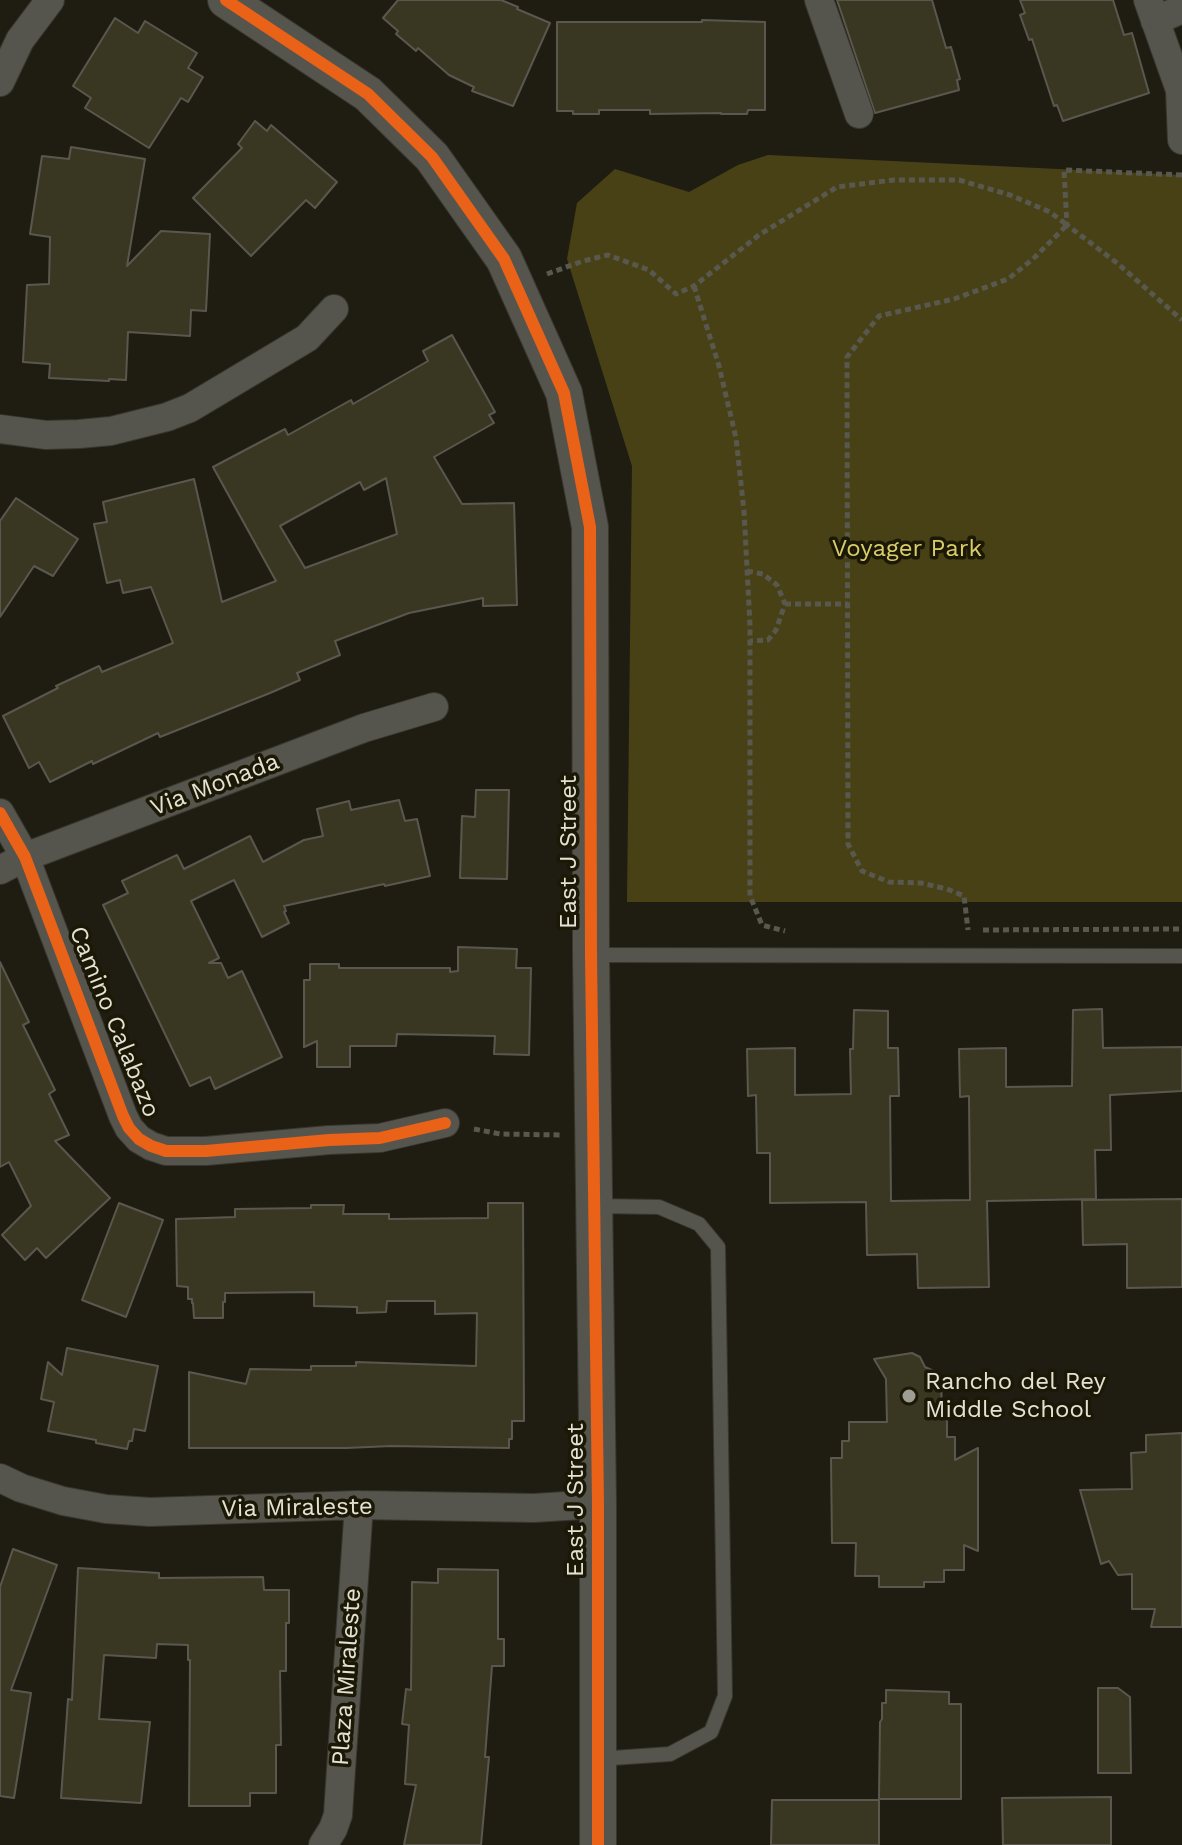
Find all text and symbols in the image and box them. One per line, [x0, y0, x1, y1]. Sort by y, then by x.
park label: Voyager Park [832, 535, 982, 563]
street label: Via Monada [147, 747, 283, 823]
street label: East J Street [555, 775, 583, 929]
street label: Camino Calabazo [63, 922, 165, 1122]
place label: Rancho del Rey Middle School [925, 1368, 1106, 1424]
marker: Rancho del Rey Middle School [900, 1387, 918, 1405]
street label: East J Street [562, 1423, 590, 1577]
street label: Via Miraleste [221, 1492, 373, 1524]
street label: Plaza Miraleste [326, 1587, 368, 1767]

